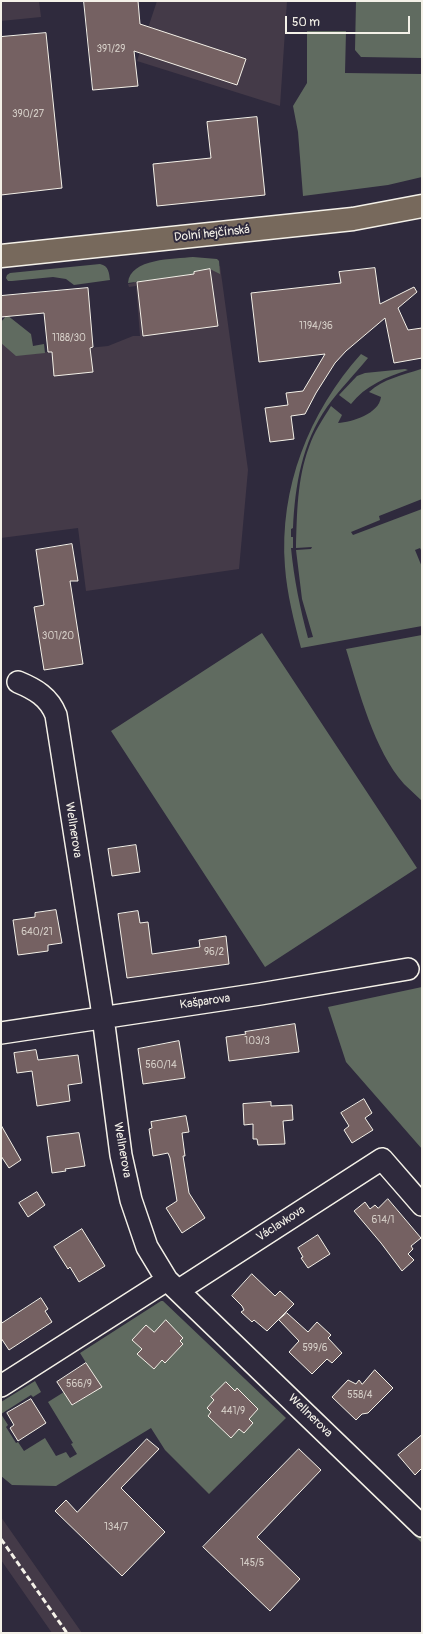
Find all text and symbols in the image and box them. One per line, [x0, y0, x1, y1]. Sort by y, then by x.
scale bar [287, 8, 412, 34]
text: 50 m [292, 15, 320, 30]
house number: 391/29 [97, 43, 125, 55]
house number: 390/27 [12, 108, 44, 120]
street label: Dolní hejčínská [173, 223, 251, 245]
house number: 1194/36 [299, 320, 333, 332]
house number: 1188/30 [52, 332, 86, 344]
house number: 301/20 [42, 630, 74, 642]
street label: Wellnerova [62, 801, 84, 859]
house number: 640/21 [21, 926, 53, 938]
house number: 96/2 [204, 946, 224, 958]
street label: Kašparova [179, 991, 231, 1013]
house number: 103/3 [244, 1035, 270, 1047]
house number: 560/14 [145, 1059, 177, 1071]
street label: Wellnerova [110, 1121, 134, 1179]
street label: Václavkova [254, 1203, 308, 1245]
house number: 614/1 [371, 1214, 395, 1226]
house number: 599/6 [302, 1342, 328, 1354]
house number: 566/9 [66, 1378, 92, 1390]
house number: 558/4 [347, 1389, 373, 1401]
street label: Wellnerova [285, 1391, 335, 1441]
house number: 441/9 [221, 1405, 245, 1417]
house number: 134/7 [104, 1521, 128, 1533]
house number: 145/5 [240, 1557, 264, 1569]

